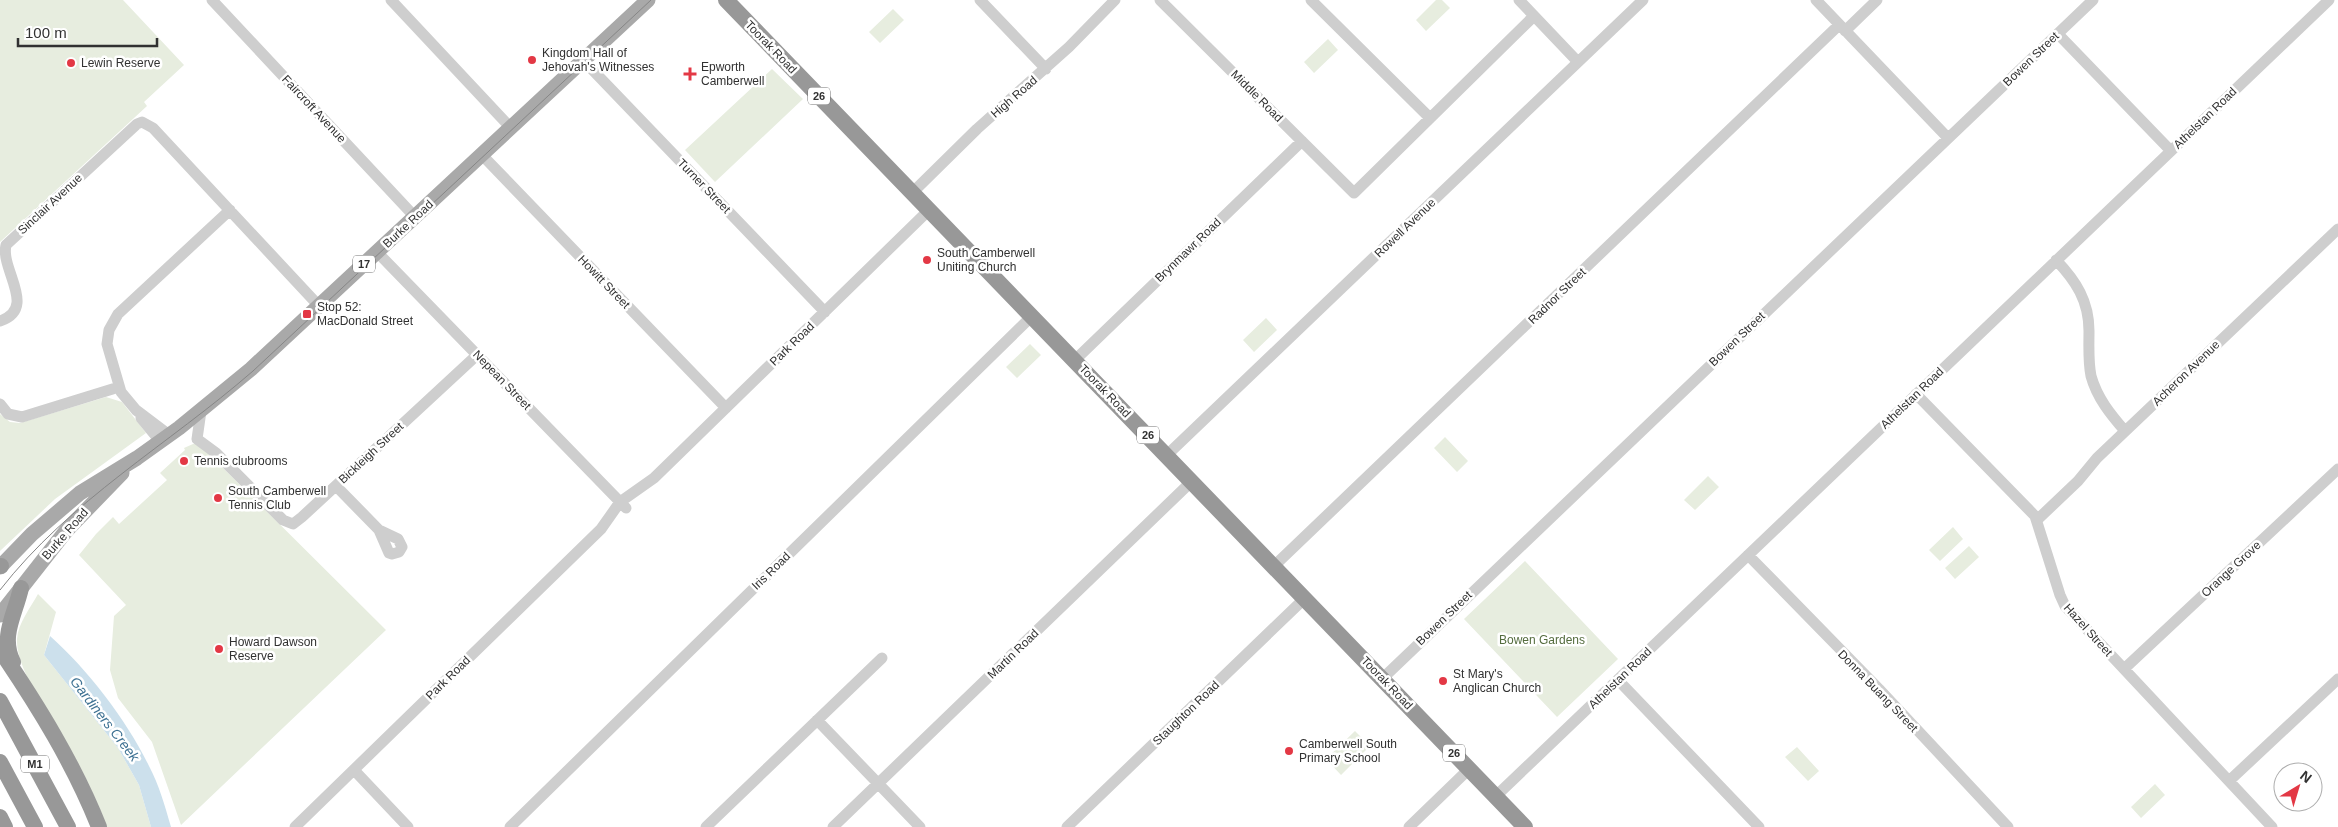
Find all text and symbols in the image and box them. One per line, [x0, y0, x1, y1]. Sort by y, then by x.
scale bar [18, 15, 156, 47]
street label: Toorak Road [742, 18, 800, 76]
text: 100 m [25, 24, 67, 41]
street label: Bowen Street [2000, 28, 2062, 89]
place label: Kingdom Hall of Jehovah's Witnesses [542, 46, 654, 74]
marker: Kingdom Hall of Jehovah's Witnesses [526, 54, 538, 66]
place label: Lewin Reserve [81, 56, 161, 70]
marker: Lewin Reserve [65, 57, 77, 69]
place label: Epworth Camberwell [701, 60, 764, 88]
marker: Epworth Camberwell [683, 67, 697, 81]
street label: Middle Road [1228, 67, 1286, 125]
street label: Faircroft Avenue [279, 72, 349, 146]
street label: High Road [988, 73, 1040, 121]
street label: Athelstan Road [2171, 84, 2239, 152]
road number: 26 [808, 88, 830, 104]
street label: Turner Street [675, 156, 734, 217]
street label: Sinclair Avenue [15, 171, 85, 237]
street label: Rowell Avenue [1372, 195, 1439, 261]
street label: Burke Road [380, 197, 436, 251]
street label: Brynmawr Road [1152, 215, 1224, 285]
place label: South Camberwell Uniting Church [937, 246, 1035, 274]
street label: Howitt Street [575, 252, 633, 312]
marker: South Camberwell Uniting Church [921, 254, 933, 266]
road number: 17 [353, 255, 375, 272]
street label: Radnor Street [1525, 265, 1589, 327]
place label: Stop 52: MacDonald Street [317, 300, 414, 328]
marker: Stop 52: MacDonald Street [301, 308, 313, 320]
street label: Bowen Street [1706, 308, 1768, 369]
street label: Park Road [767, 319, 817, 369]
street label: Acheron Avenue [2150, 337, 2223, 409]
street label: Nepean Street [470, 347, 534, 413]
street label: Toorak Road [1076, 362, 1134, 420]
street label: Athelstan Road [1878, 364, 1946, 432]
street label: Bickleigh Street [336, 419, 407, 487]
road number: 26 [1137, 426, 1159, 444]
place label: Tennis clubrooms [194, 454, 287, 468]
marker: Tennis clubrooms [178, 455, 190, 467]
place label: South Camberwell Tennis Club [228, 484, 326, 512]
marker: South Camberwell Tennis Club [212, 492, 224, 504]
street label: Burke Road [39, 505, 91, 563]
street label: Orange Grove [2198, 538, 2264, 600]
street label: Iris Road [749, 549, 793, 593]
street label: Bowen Street [1413, 587, 1475, 648]
street label: Hazel Street [2061, 601, 2116, 660]
street label: Martin Road [985, 626, 1041, 682]
park label: Bowen Gardens [1499, 633, 1585, 647]
place label: Howard Dawson Reserve [229, 635, 317, 663]
marker: Howard Dawson Reserve [213, 643, 225, 655]
street label: Athelstan Road [1586, 644, 1654, 712]
street label: Donna Buang Street [1835, 647, 1921, 735]
street label: Park Road [423, 653, 473, 703]
street label: Toorak Road [1358, 654, 1416, 712]
place label: St Mary's Anglican Church [1453, 667, 1541, 695]
water label: Gardiners Creek [67, 674, 144, 765]
marker: St Mary's Anglican Church [1437, 675, 1449, 687]
street label: Staughton Road [1150, 678, 1222, 748]
place label: Camberwell South Primary School [1299, 737, 1397, 765]
road number: 26 [1443, 744, 1465, 761]
marker: Camberwell South Primary School [1283, 745, 1295, 757]
road number: M1 [21, 756, 49, 772]
north arrow [2273, 762, 2323, 812]
text: N [2297, 767, 2315, 786]

